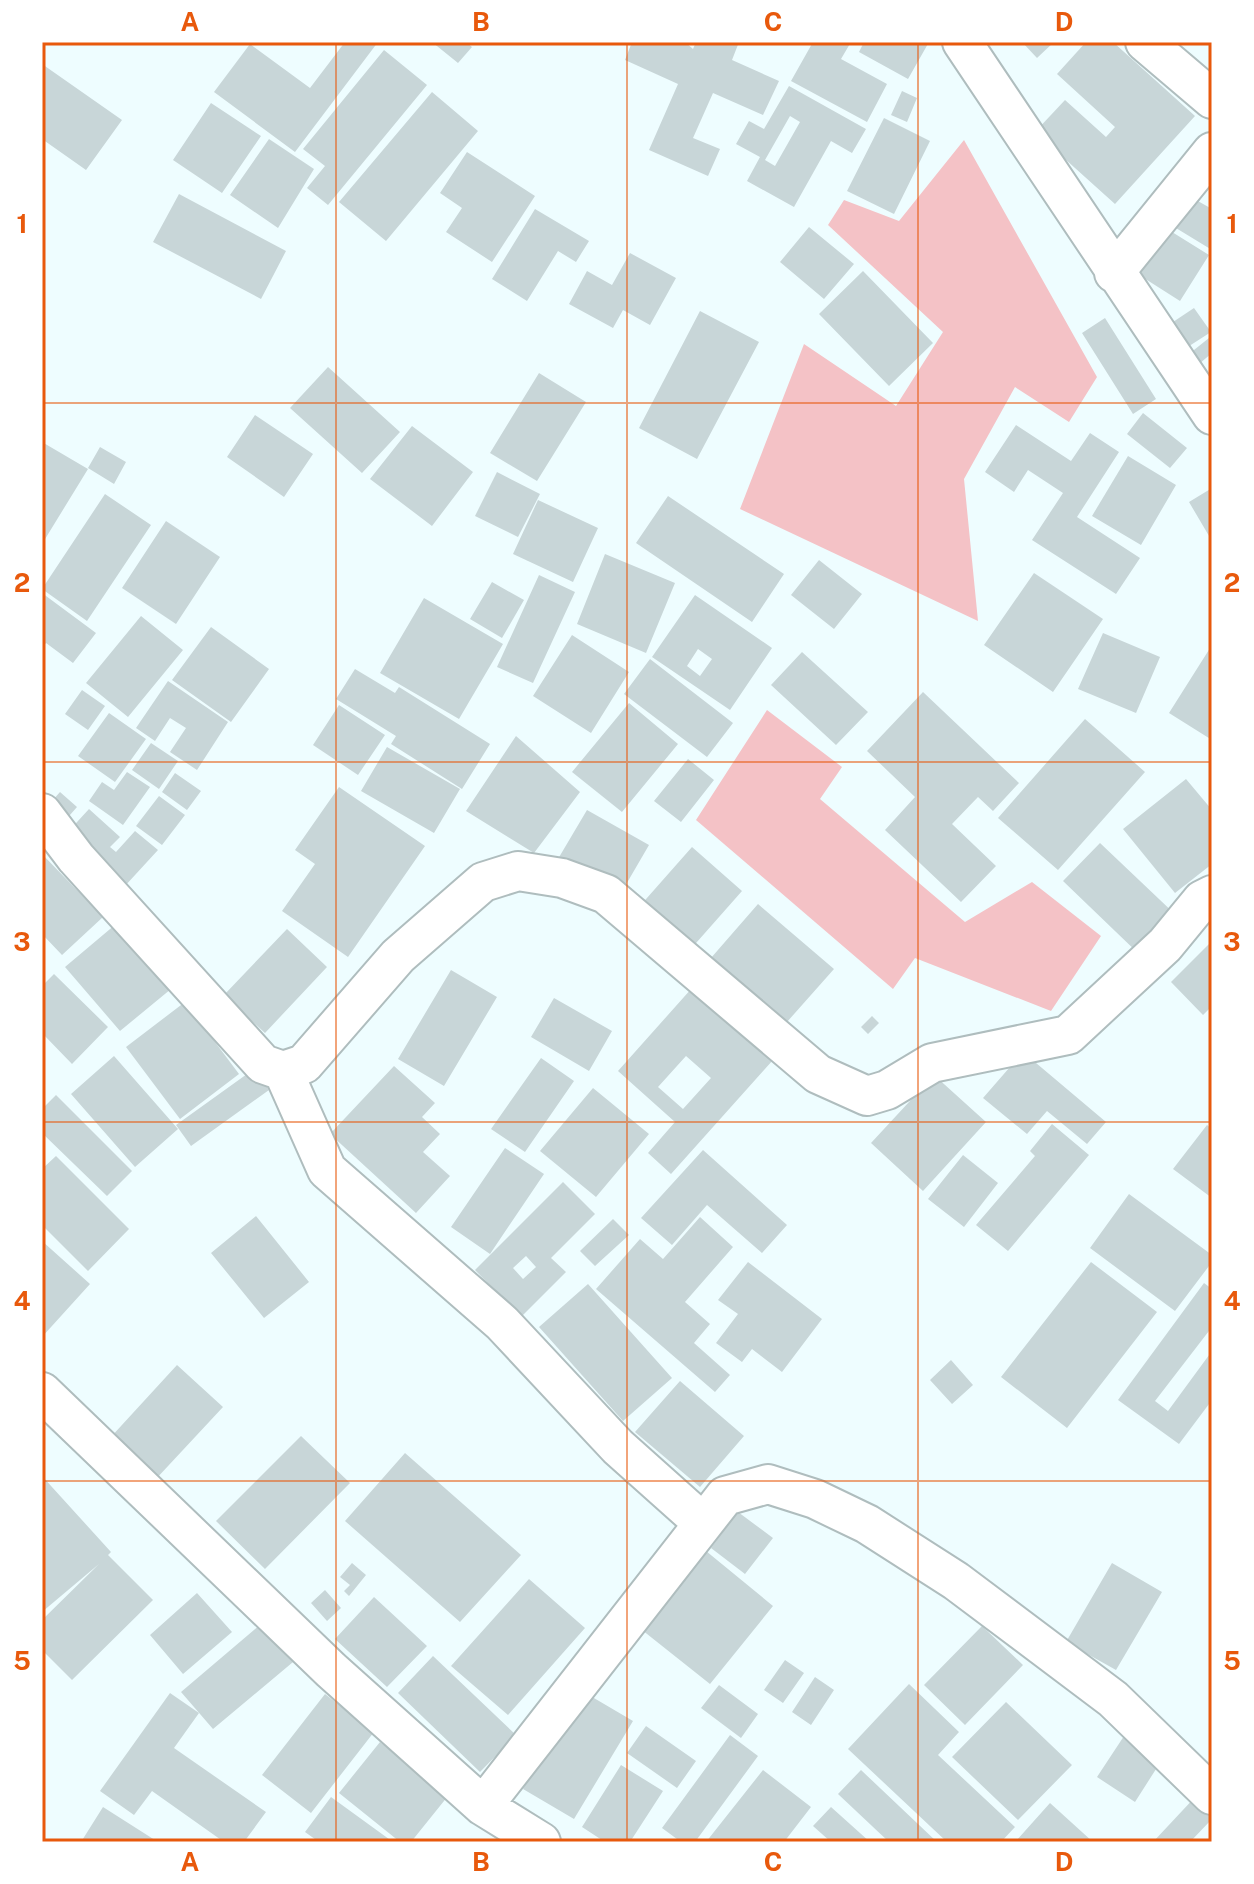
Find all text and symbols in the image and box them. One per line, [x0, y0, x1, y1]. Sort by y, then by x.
text: A [181, 6, 200, 37]
text: B [472, 6, 490, 37]
text: C [764, 6, 782, 37]
text: D [1055, 6, 1073, 37]
text: 1 [16, 208, 28, 239]
text: 1 [1226, 208, 1238, 239]
text: 2 [14, 567, 30, 598]
text: 2 [1224, 567, 1240, 598]
text: 3 [13, 926, 31, 957]
text: 3 [1223, 926, 1241, 957]
text: 4 [13, 1285, 31, 1316]
text: 4 [1223, 1285, 1241, 1316]
text: 5 [13, 1645, 31, 1676]
text: 5 [1223, 1645, 1241, 1676]
text: A [181, 1846, 200, 1877]
text: B [472, 1846, 490, 1877]
text: C [764, 1846, 782, 1877]
text: D [1055, 1846, 1073, 1877]

